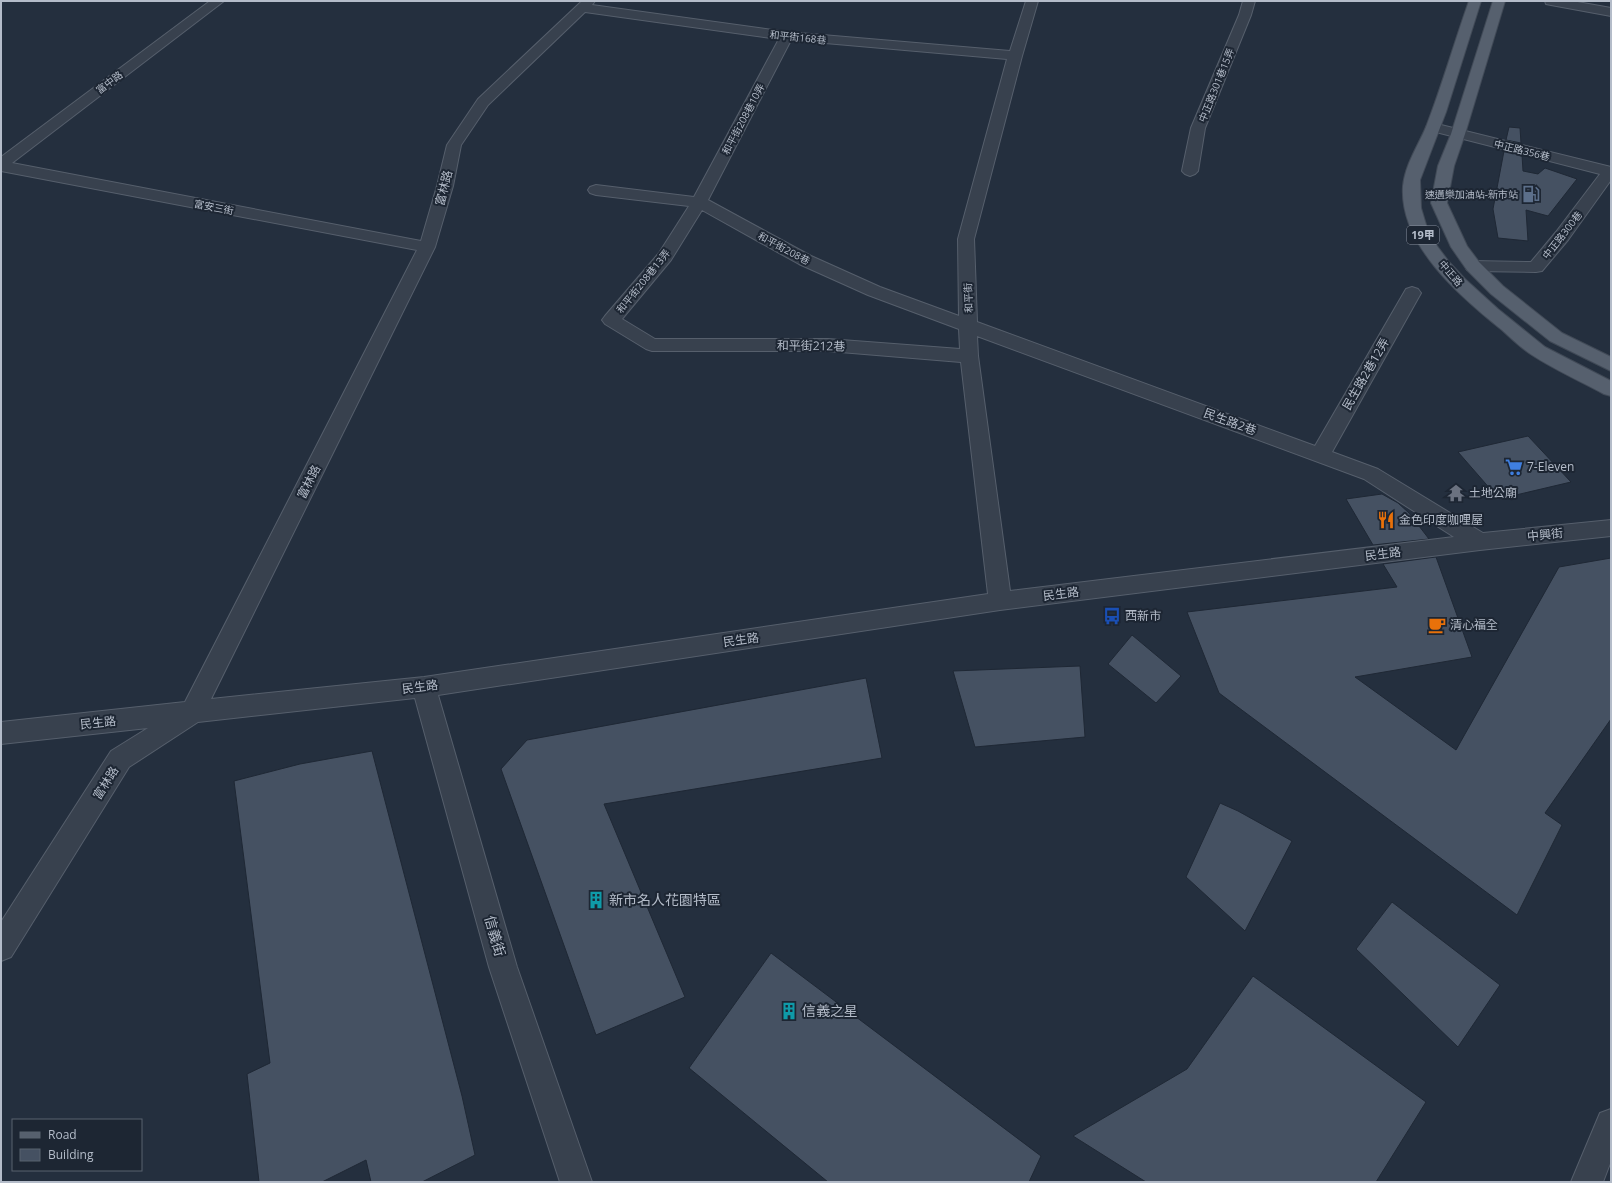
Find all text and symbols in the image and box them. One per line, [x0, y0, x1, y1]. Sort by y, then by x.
street label: 和平街168巷 [769, 27, 827, 47]
street label: 中正路301巷15弄 [1195, 46, 1237, 124]
street label: 富中路 [93, 67, 125, 97]
street label: 和平街208巷10弄 [718, 81, 768, 157]
street label: 中正路356巷 [1493, 136, 1551, 164]
street label: 富林路 [431, 168, 456, 207]
fuel station icon: 速邁樂加油站-新市站 [1521, 184, 1541, 204]
place label: 速邁樂加油站-新市站 [1425, 187, 1518, 201]
street label: 富安三街 [193, 196, 235, 218]
street label: 中正路300巷 [1539, 208, 1585, 262]
road number: 19甲 [1407, 226, 1439, 244]
street label: 和平街208巷 [755, 228, 813, 268]
street label: 和平街208巷13弄 [613, 246, 673, 316]
street label: 中正路 [1436, 257, 1466, 289]
street label: 和平街 [960, 283, 976, 313]
street label: 民生路2巷12弄 [1338, 335, 1393, 413]
street label: 和平街212巷 [777, 336, 845, 355]
street label: 民生路2巷 [1201, 404, 1259, 439]
supermarket icon: 7-Eleven [1504, 457, 1524, 477]
place label: 7-Eleven [1527, 458, 1574, 475]
street label: 富林路 [293, 462, 324, 502]
temple icon: 土地公廟 [1446, 483, 1466, 503]
place label: 土地公廟 [1469, 484, 1517, 501]
restaurant icon: 金色印度咖哩屋 [1376, 510, 1396, 530]
place label: 金色印度咖哩屋 [1399, 511, 1483, 528]
street label: 中興街 [1526, 524, 1564, 545]
street label: 民生路 [1364, 543, 1402, 564]
street label: 民生路 [1042, 583, 1080, 604]
bus stop icon: 西新市 [1102, 606, 1122, 626]
place label: 西新市 [1125, 607, 1161, 624]
cafe icon: 清心福全 [1427, 615, 1447, 635]
place label: 清心福全 [1450, 616, 1498, 633]
street label: 民生路 [722, 629, 760, 650]
street label: 民生路 [401, 676, 439, 697]
street label: 民生路 [79, 712, 117, 733]
street label: 富林路 [89, 763, 122, 803]
building icon: 新市名人花園特區 [586, 890, 606, 910]
place label: 新市名人花園特區 [609, 890, 721, 909]
street label: 信義街 [481, 913, 510, 959]
building icon: 信義之星 [779, 1001, 799, 1021]
place label: 信義之星 [802, 1001, 858, 1020]
legend [12, 1119, 142, 1171]
text: Road [48, 1126, 77, 1143]
text: Building [48, 1146, 94, 1163]

